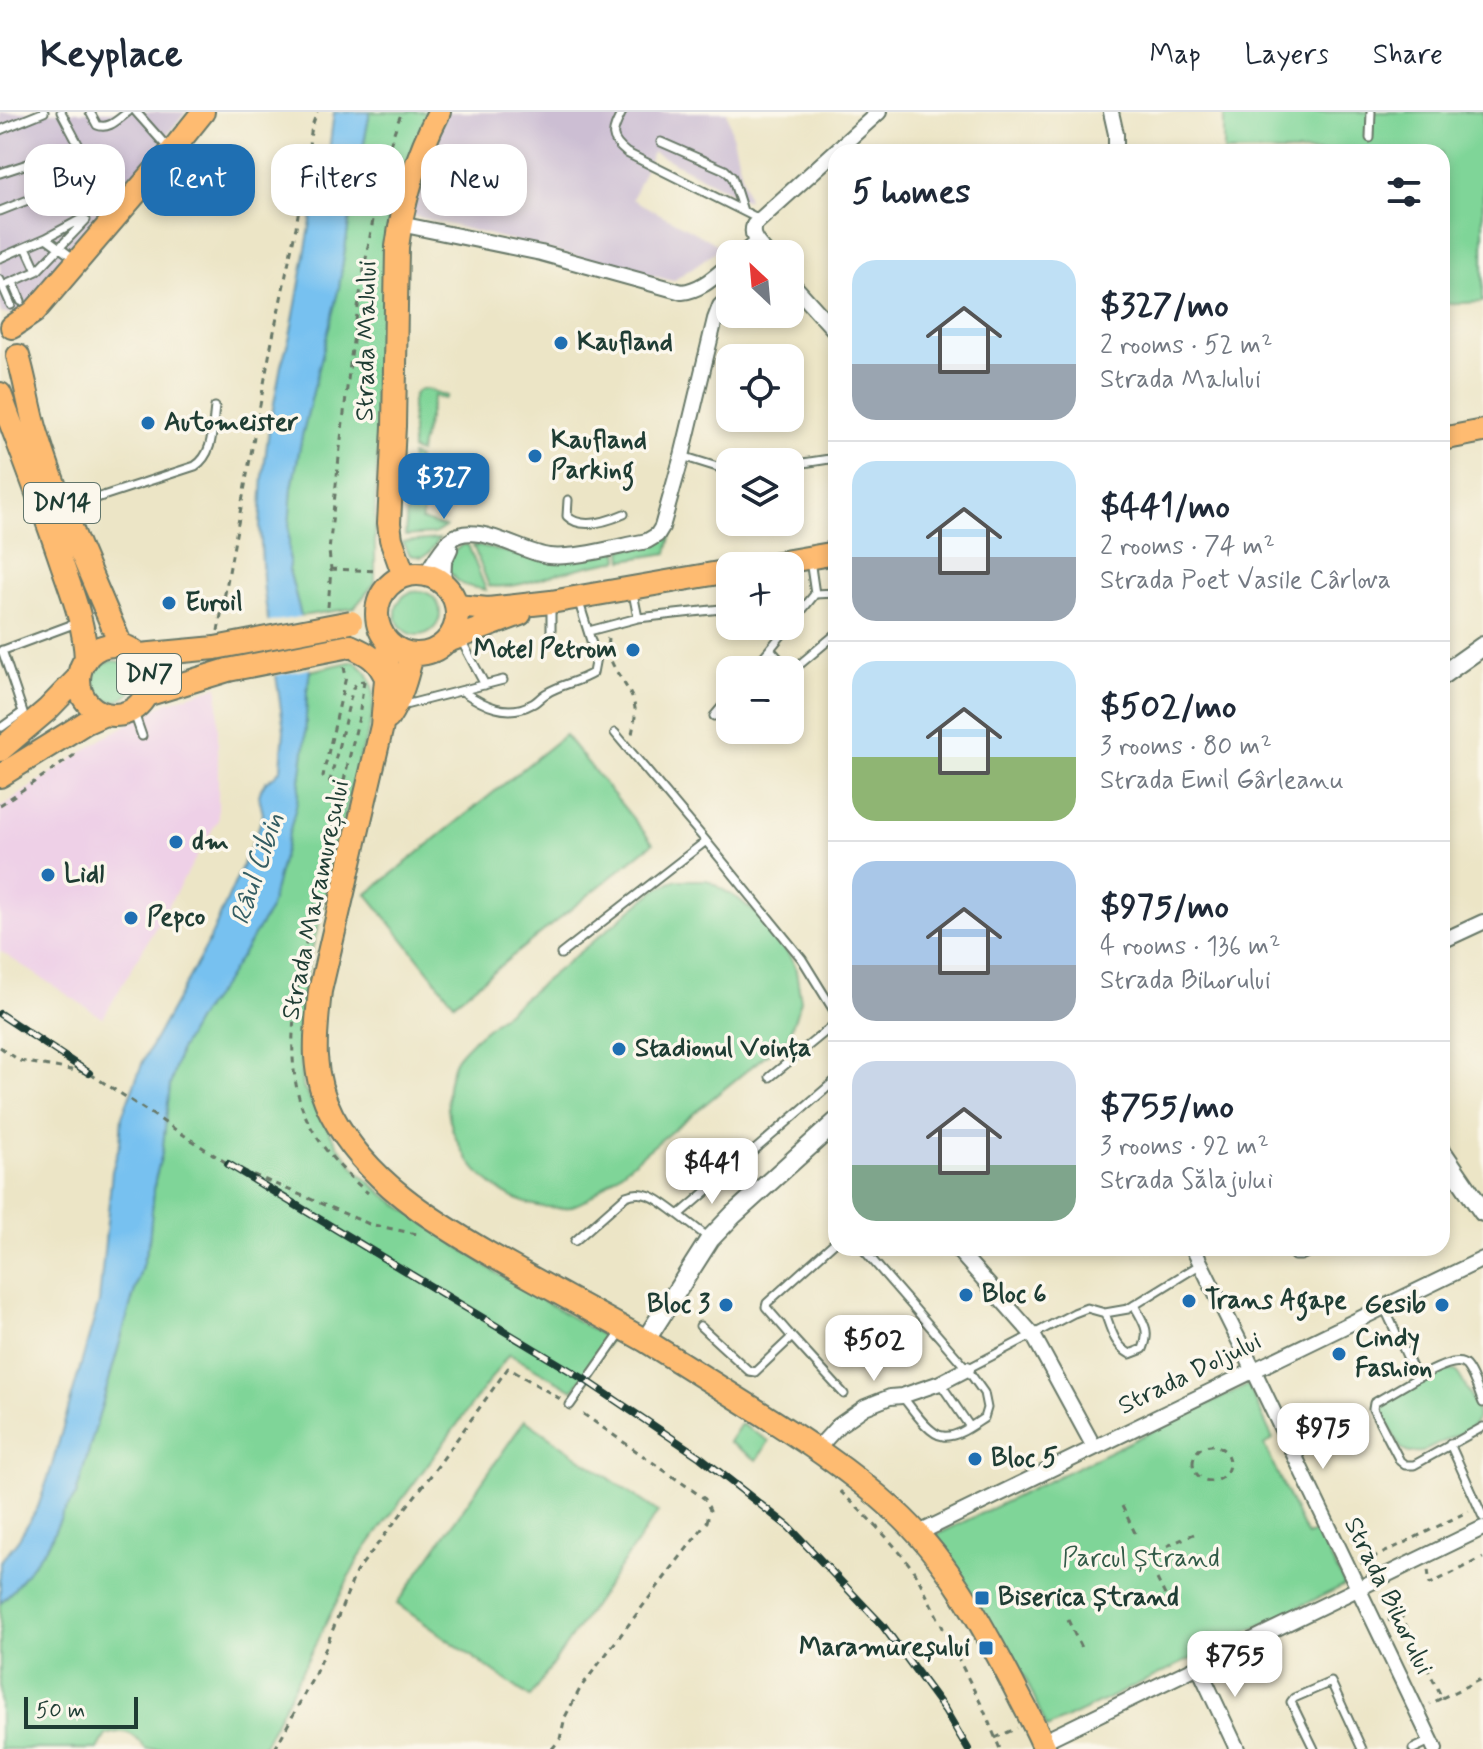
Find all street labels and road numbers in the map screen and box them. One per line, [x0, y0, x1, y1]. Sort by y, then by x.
street label: Strada Malului [349, 260, 385, 422]
road number: DN14 [24, 483, 100, 523]
road number: DN7 [117, 654, 181, 694]
street label: Strada Maramureșului [274, 777, 358, 1023]
street label: Strada Doljului [1113, 1325, 1267, 1423]
street label: Strada Bihorului [1335, 1512, 1441, 1680]

